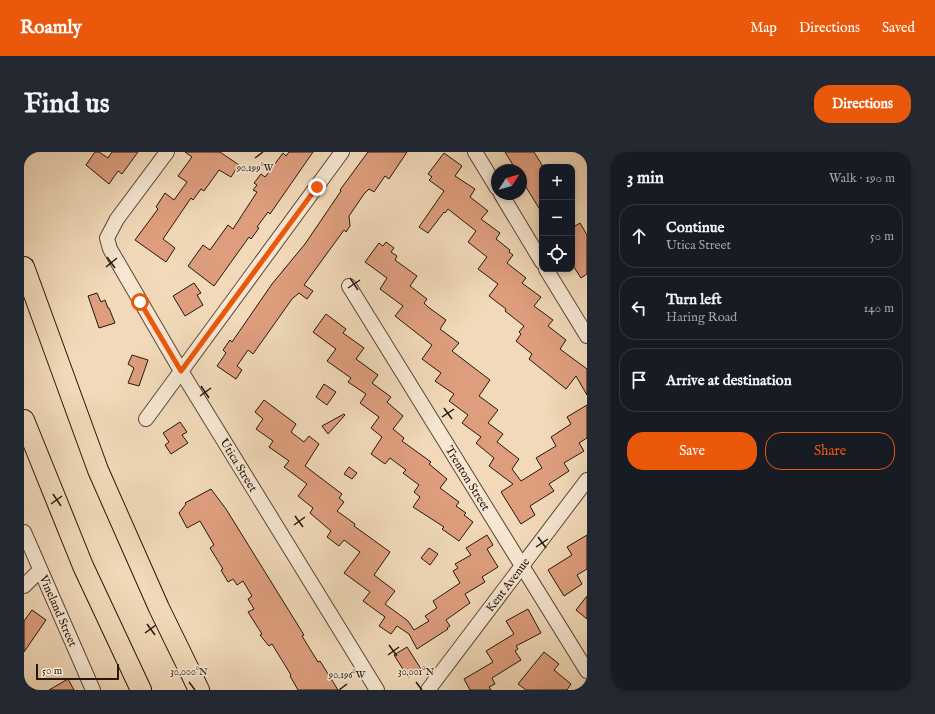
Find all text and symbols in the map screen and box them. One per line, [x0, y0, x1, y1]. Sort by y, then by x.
text: Roamly [20, 16, 82, 40]
text: Map [750, 19, 777, 37]
text: Directions [799, 19, 860, 37]
text: Saved [882, 19, 915, 37]
button: Directions [814, 85, 911, 123]
text: Find us [24, 87, 110, 122]
text: 90.199°W [236, 162, 274, 175]
north arrow [491, 164, 527, 200]
map controls [539, 164, 575, 272]
button: + [539, 164, 575, 200]
text: 3 min [627, 168, 664, 189]
text: Walk · 190 m [829, 170, 895, 187]
route end [308, 178, 326, 196]
button: − [539, 200, 575, 236]
text: Continue [666, 218, 724, 237]
icon: ahead [628, 225, 650, 247]
text: 50 m [870, 228, 894, 245]
button: locate [539, 236, 575, 272]
text: Utica Street [666, 237, 731, 254]
text: Turn left [666, 290, 722, 309]
route start [131, 293, 149, 311]
icon: left [628, 297, 650, 319]
text: 140 m [864, 300, 894, 317]
text: Haring Road [666, 309, 737, 326]
icon: arrive [628, 369, 650, 391]
text: Arrive at destination [666, 371, 792, 390]
button: Save [627, 432, 757, 470]
button: Share [765, 432, 895, 470]
street label: Utica Street [217, 436, 261, 495]
street label: Trenton Street [442, 443, 494, 513]
street label: Kent Avenue [482, 554, 533, 615]
street label: Vineland Street [36, 572, 81, 649]
scale bar [36, 662, 119, 681]
text: 50 m [42, 664, 62, 678]
text: 30.000°N [170, 666, 208, 679]
text: 30.001°N [398, 666, 434, 679]
text: 90.196°W [328, 669, 366, 682]

